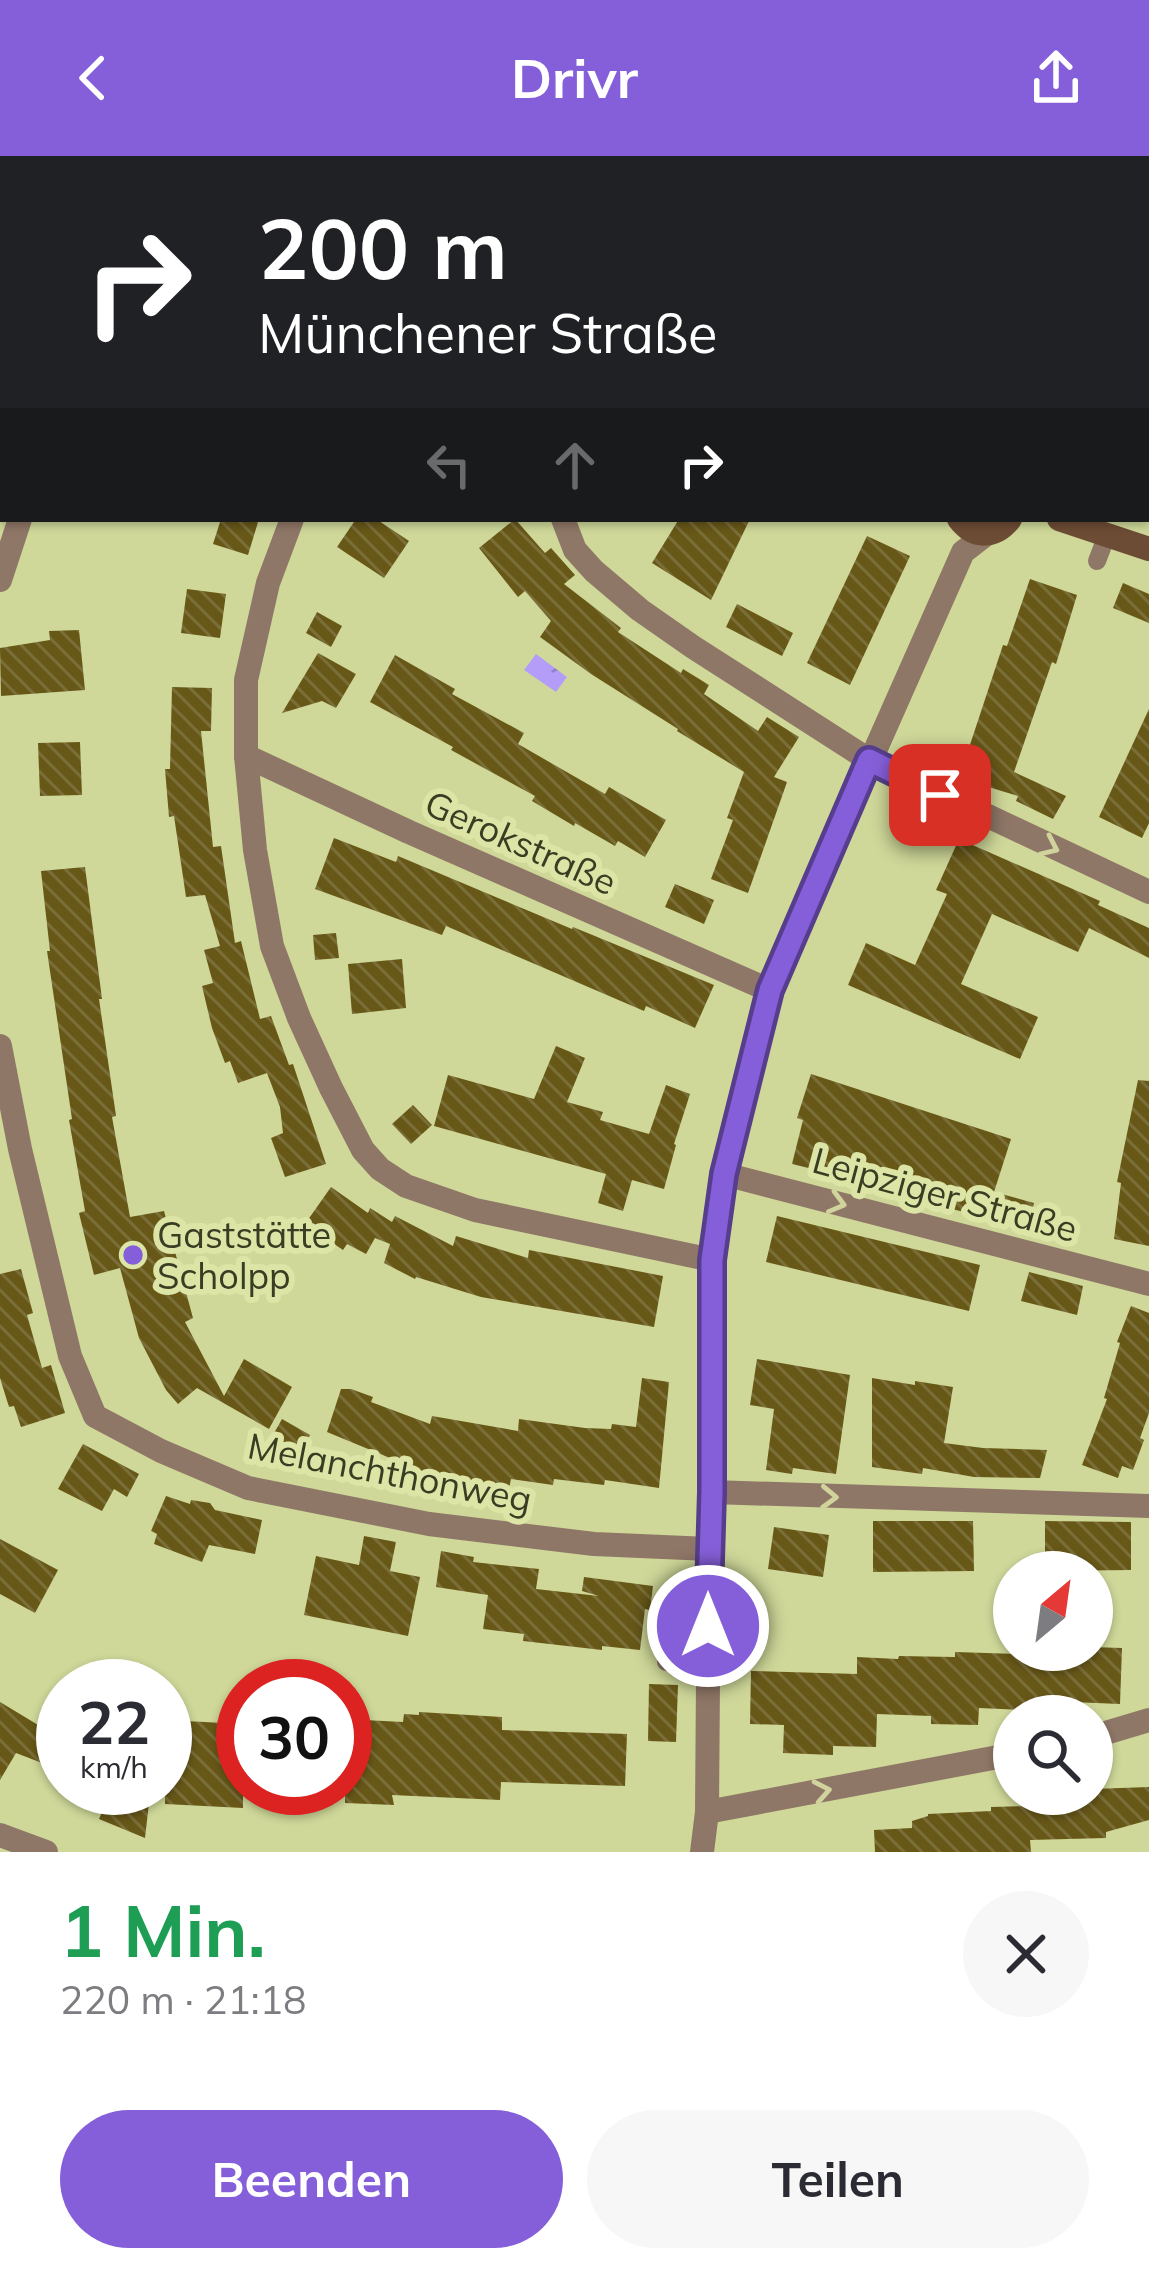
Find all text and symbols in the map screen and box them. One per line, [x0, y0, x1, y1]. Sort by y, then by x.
text: Drivr [511, 44, 638, 112]
icon: back [60, 45, 126, 111]
icon: share [1023, 45, 1089, 111]
text: 200 m [258, 195, 508, 300]
icon: right [60, 204, 216, 360]
text: Münchener Straße [258, 299, 717, 367]
icon: left [416, 432, 482, 498]
icon: ahead [542, 432, 608, 498]
icon: right [668, 432, 734, 498]
pin [889, 744, 991, 846]
icon: arrive [907, 762, 973, 828]
street label: Gerokstraße [418, 780, 624, 904]
one-way arrow [1038, 833, 1059, 856]
street label: Leipziger Straße [808, 1137, 1082, 1251]
one-way arrow [826, 1189, 847, 1214]
place label: Gaststätte Scholpp [157, 1212, 331, 1298]
marker: Gaststätte Scholpp [120, 1242, 146, 1268]
street label: Melanchthonweg [244, 1422, 536, 1522]
one-way arrow [820, 1484, 839, 1510]
north arrow [993, 1551, 1113, 1671]
map controls [993, 1551, 1113, 1815]
position arrow [645, 1563, 771, 1689]
speed limit sign: 30 [216, 1659, 372, 1815]
text: 22 [78, 1684, 150, 1759]
button: search [993, 1695, 1113, 1815]
text: km/h [80, 1748, 148, 1786]
one-way arrow [812, 1779, 832, 1805]
text: 1 Min. [60, 1885, 266, 1975]
button: close [963, 1891, 1089, 2017]
text: 220 m · 21:18 [60, 1975, 306, 2024]
button: Beenden [60, 2110, 563, 2248]
button: Teilen [587, 2110, 1089, 2248]

